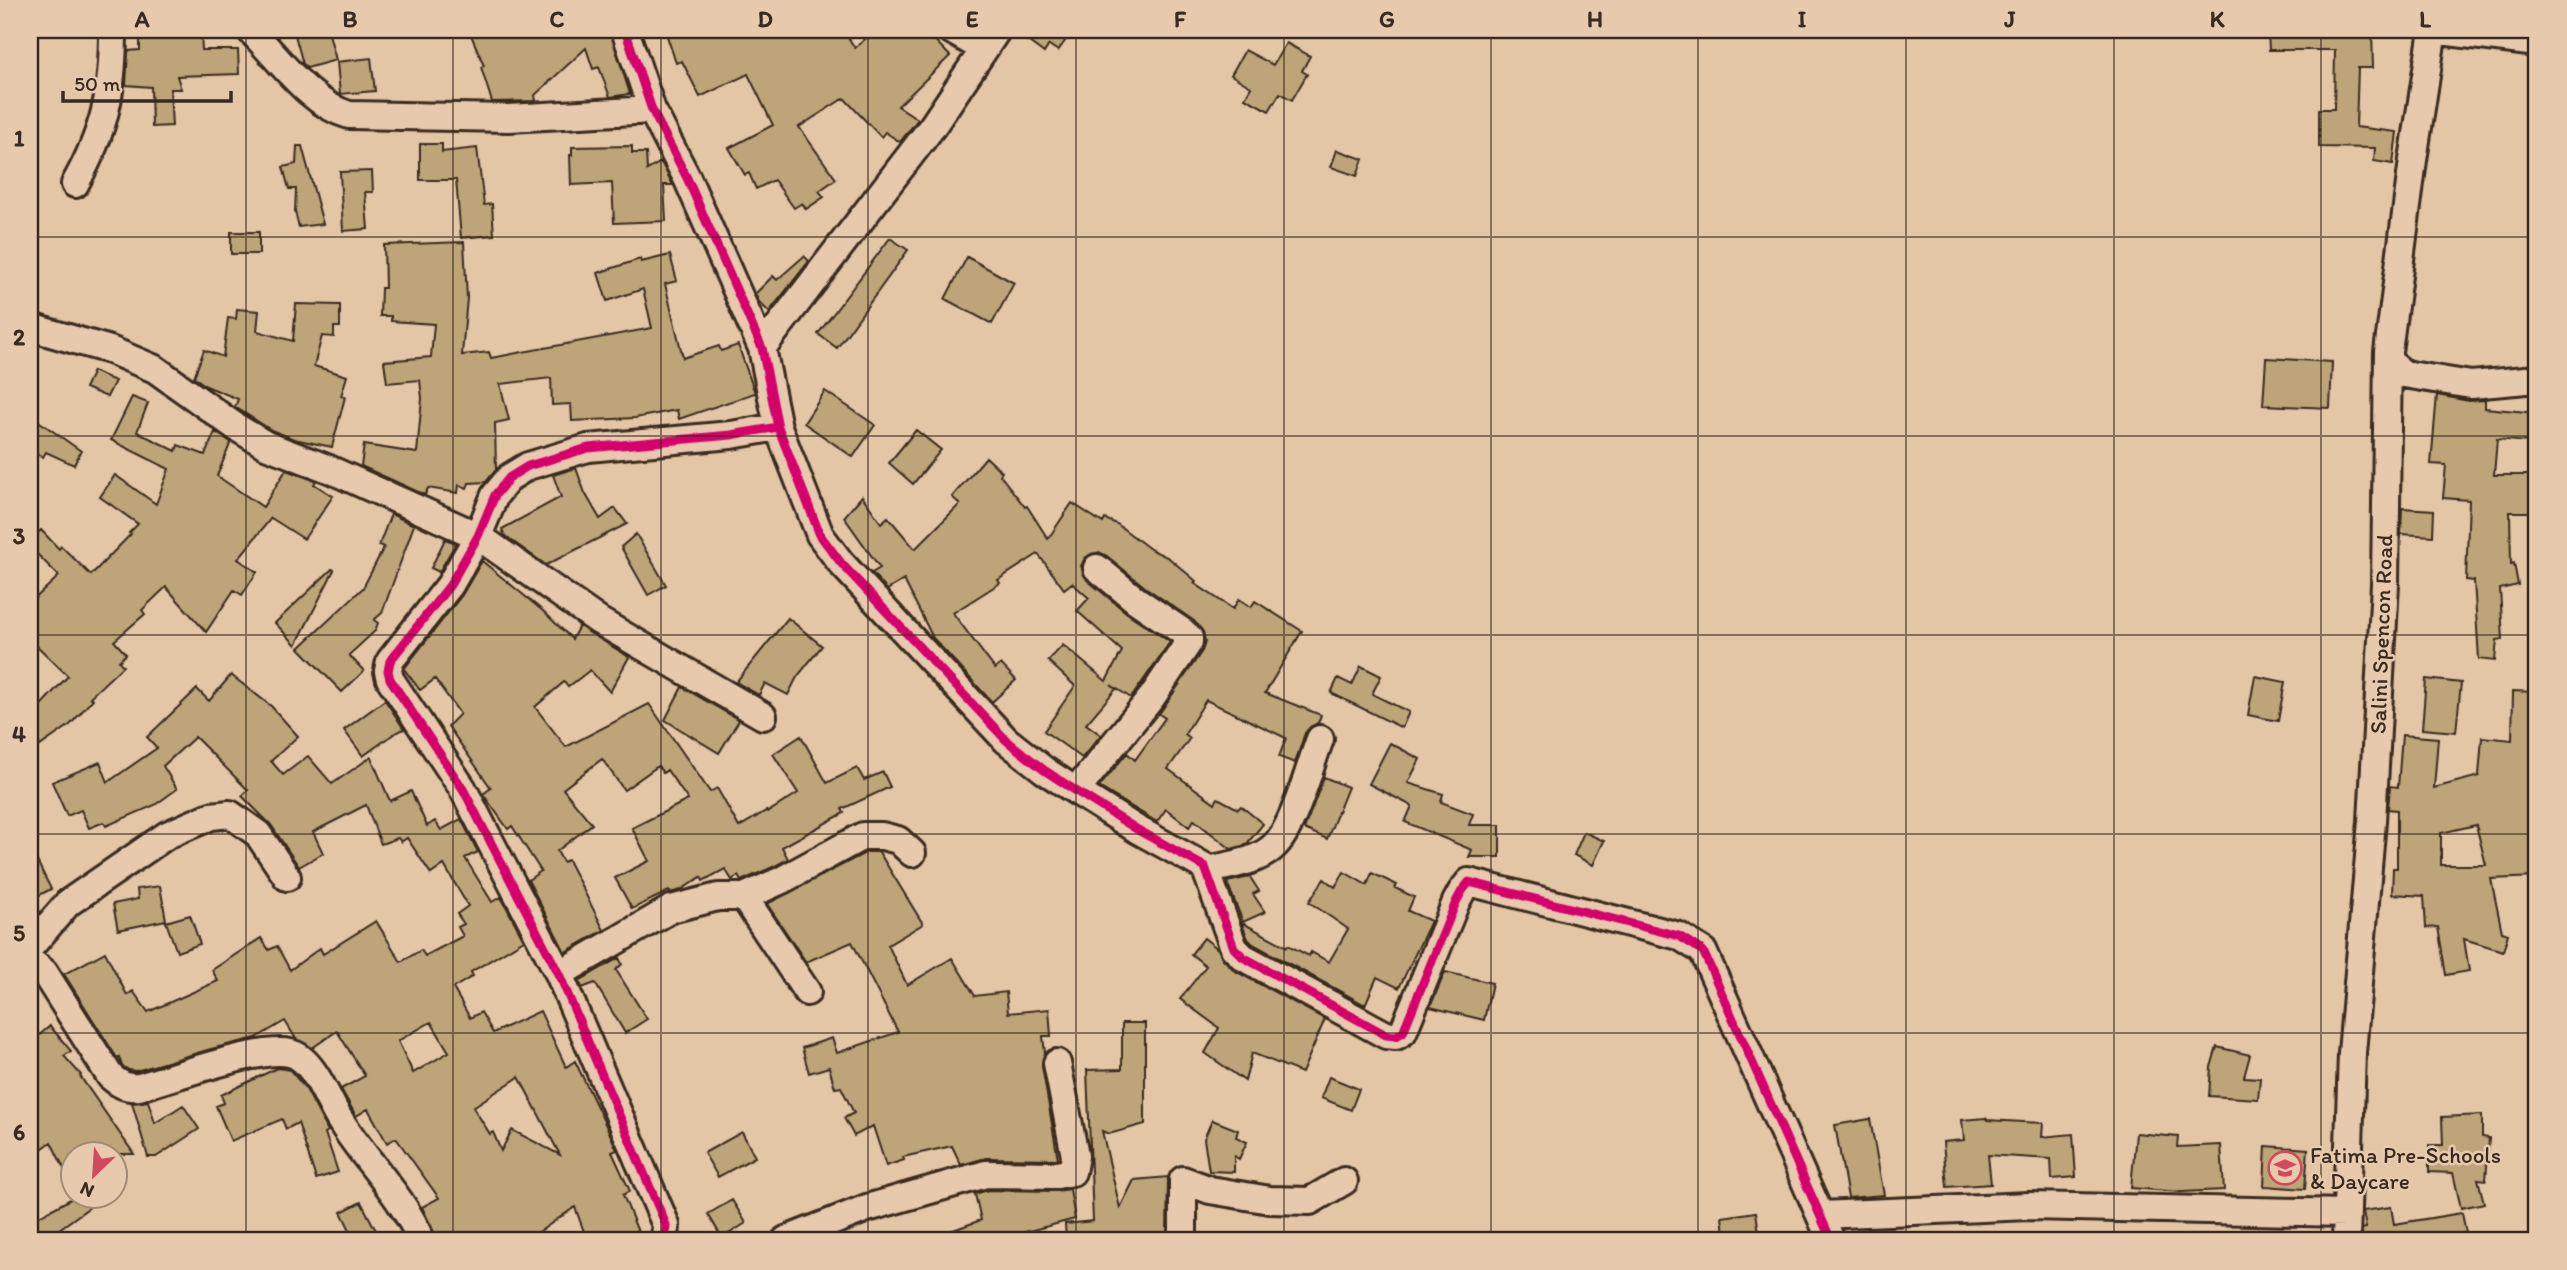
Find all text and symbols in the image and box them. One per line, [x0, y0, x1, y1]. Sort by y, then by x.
text: A [134, 5, 150, 33]
text: B [343, 5, 358, 33]
text: C [550, 5, 565, 33]
text: D [757, 5, 773, 33]
text: E [966, 5, 979, 33]
text: F [1174, 5, 1187, 33]
text: G [1379, 5, 1395, 33]
text: H [1587, 5, 1603, 33]
text: I [1798, 5, 1807, 33]
text: J [2003, 5, 2016, 33]
text: K [2210, 5, 2225, 33]
text: L [2419, 5, 2431, 33]
scale bar [63, 60, 231, 104]
text: 50 m [74, 71, 121, 96]
text: 1 [14, 124, 25, 152]
text: 2 [13, 323, 26, 351]
text: 3 [13, 522, 26, 550]
street label: Salini Spencon Road [2364, 533, 2398, 735]
text: 4 [12, 720, 26, 748]
text: 5 [13, 919, 25, 947]
text: 6 [13, 1118, 25, 1146]
north arrow [60, 1140, 130, 1210]
place label: Fatima Pre-Schools & Daycare [2310, 1141, 2501, 1195]
school or university icon: Fatima Pre-Schools & Daycare [2266, 1149, 2304, 1187]
text: N [76, 1177, 98, 1203]

